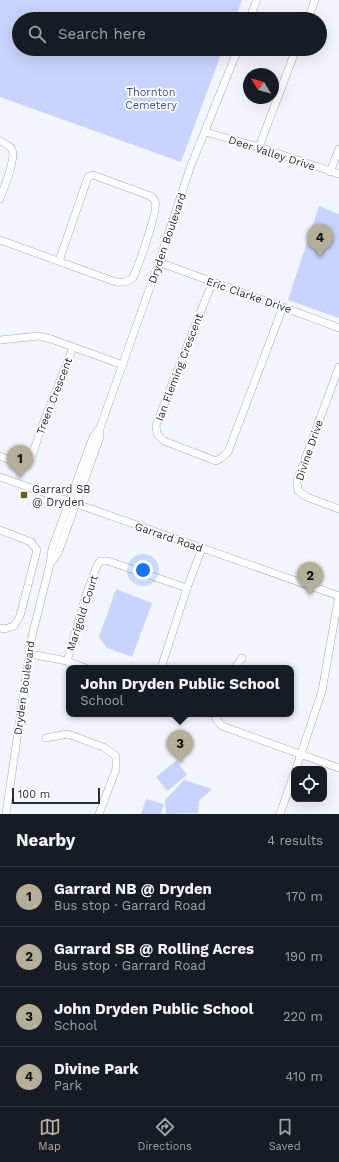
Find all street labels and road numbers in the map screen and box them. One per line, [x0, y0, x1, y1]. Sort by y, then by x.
street label: Deer Valley Drive [227, 133, 317, 174]
street label: Dryden Boulevard [146, 191, 189, 285]
street label: Eric Clarke Drive [204, 275, 293, 316]
street label: Ian Fleming Crescent [153, 311, 206, 423]
street label: Treen Crescent [34, 356, 75, 436]
street label: Divine Drive [293, 418, 326, 482]
street label: Garrard Road [133, 520, 205, 555]
street label: Marigold Court [64, 573, 101, 653]
street label: Dryden Boulevard [11, 640, 38, 736]

